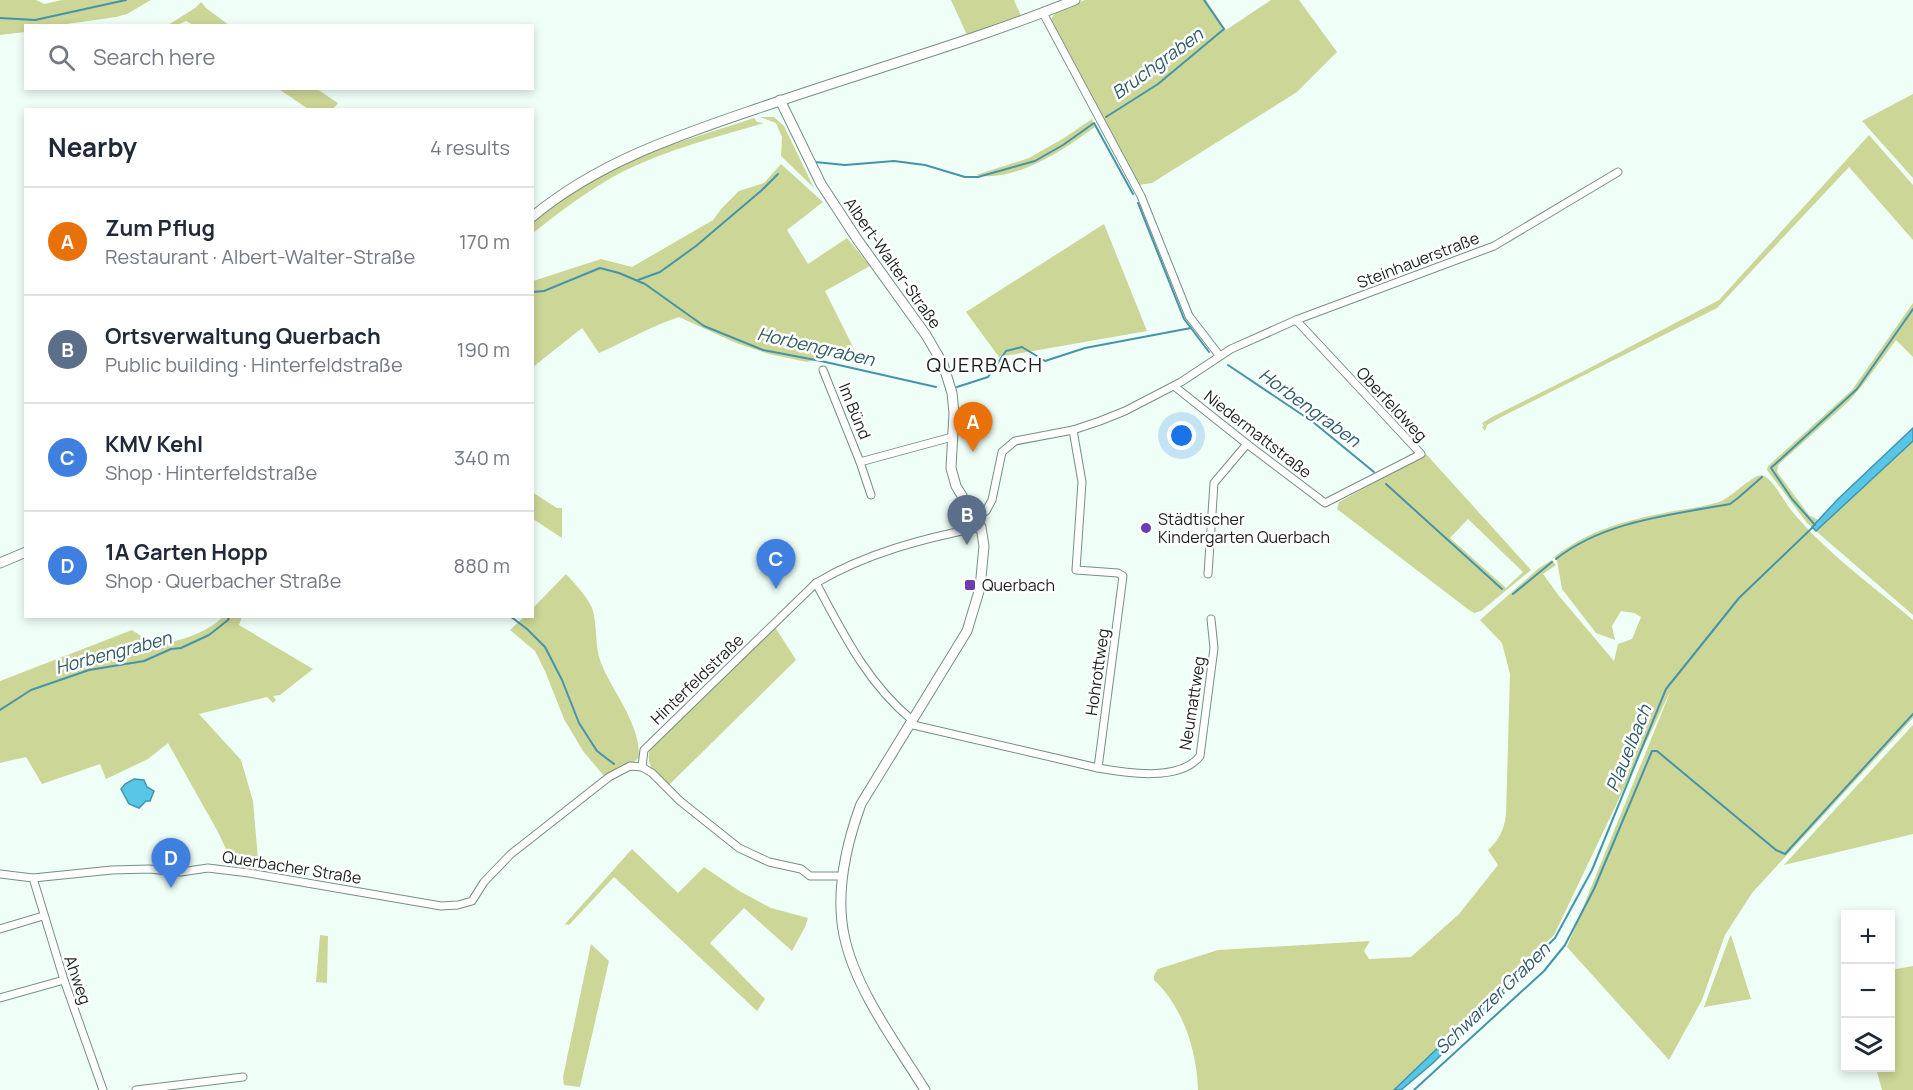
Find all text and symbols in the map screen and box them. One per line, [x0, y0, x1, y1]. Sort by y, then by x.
water label: Bruchgraben [1107, 21, 1208, 104]
search box [24, 24, 534, 90]
icon: search [45, 41, 78, 74]
text: Search here [93, 42, 215, 72]
text: Nearby [48, 129, 137, 165]
text: 4 results [430, 134, 510, 161]
street label: Albert-Walter-Straße [839, 193, 947, 333]
text: Zum Pflug [105, 213, 215, 243]
street label: Steinhauerstraße [1354, 227, 1482, 293]
text: A [61, 228, 74, 255]
text: 170 m [459, 228, 510, 255]
text: Restaurant · Albert-Walter-Straße [105, 243, 415, 270]
text: Ortsverwaltung Querbach [105, 321, 381, 351]
water label: Horbengraben [755, 321, 878, 371]
text: B [61, 336, 74, 363]
text: 190 m [457, 336, 510, 363]
text: Public building · Hinterfeldstraße [105, 351, 403, 378]
district label: QUERBACH [926, 351, 1044, 378]
water label: Horbengraben [1255, 362, 1366, 453]
street label: Oberfeldweg [1352, 362, 1432, 446]
street label: Im Bünd [834, 380, 876, 442]
street label: Niedermattstraße [1200, 385, 1316, 483]
pin: A [954, 402, 992, 452]
your location [1167, 421, 1196, 450]
text: KMV Kehl [105, 429, 203, 459]
text: C [60, 444, 75, 471]
text: 340 m [454, 444, 510, 471]
text: Shop · Hinterfeldstraße [105, 459, 317, 486]
pin: B [948, 496, 986, 545]
place label: Städtischer Kindergarten Querbach [1158, 508, 1330, 548]
marker: Städtischer Kindergarten Querbach [1139, 521, 1153, 535]
text: 1A Garten Hopp [105, 537, 268, 567]
pin: C [756, 540, 796, 589]
text: D [60, 552, 75, 579]
text: 880 m [454, 552, 510, 579]
text: Shop · Querbacher Straße [105, 567, 341, 594]
place label: Querbach [982, 574, 1055, 596]
marker: Querbach [963, 578, 977, 592]
water label: Horbengraben [52, 625, 175, 679]
street label: Hohrottweg [1080, 627, 1114, 717]
street label: Hinterfeldstraße [646, 629, 748, 729]
street label: Neumattweg [1174, 654, 1210, 752]
water label: Plauelbach [1600, 700, 1657, 795]
pin: D [152, 838, 190, 888]
street label: Querbacher Straße [221, 845, 363, 889]
map controls [1841, 910, 1895, 1072]
button: + [1841, 910, 1895, 964]
water label: Schwarzer Graben [1429, 936, 1556, 1059]
street label: Ahweg [59, 953, 97, 1007]
button: − [1841, 964, 1895, 1018]
button: layers [1841, 1018, 1895, 1072]

